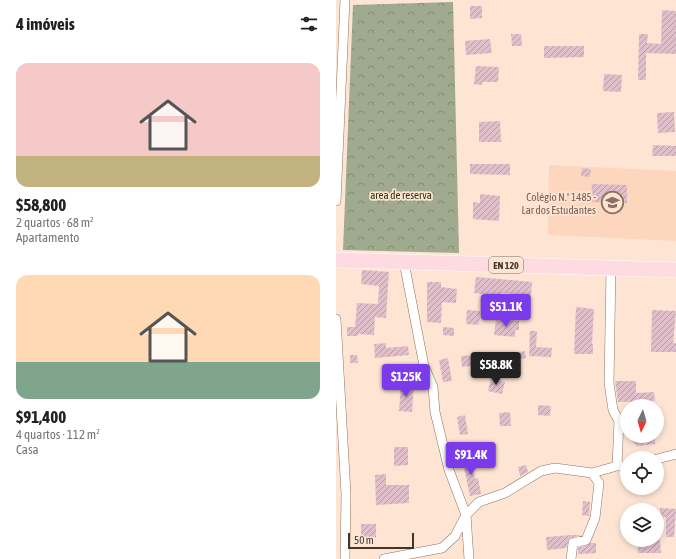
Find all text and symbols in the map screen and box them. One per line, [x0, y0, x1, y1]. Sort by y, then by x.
icon: filters [298, 13, 320, 35]
text: 4 imóveis [16, 14, 75, 34]
icon: home [132, 89, 204, 161]
park label: area de reserva [370, 189, 432, 201]
school or university icon: Colégio N.º 1485 - Lar dos Estudantes [599, 190, 625, 216]
place label: Colégio N.º 1485 - Lar dos Estudantes [521, 191, 596, 216]
text: $58,800 [16, 195, 66, 215]
text: 2 quartos · 68 m² [16, 215, 94, 230]
text: Apartamento [16, 230, 79, 245]
road number: EN 120 [489, 257, 523, 273]
pin: $51.1K [473, 294, 539, 328]
text: $51.1K [490, 299, 522, 314]
icon: home [132, 301, 204, 373]
pin: $58.8K [463, 352, 529, 386]
text: $58.8K [480, 357, 512, 372]
pin: $125K [378, 364, 434, 398]
text: $125K [391, 369, 421, 384]
north arrow [620, 399, 664, 443]
map controls [620, 399, 664, 547]
text: $91,400 [16, 407, 66, 427]
text: 4 quartos · 112 m² [16, 427, 100, 442]
text: Casa [16, 442, 39, 457]
pin: $91.4K [438, 442, 504, 476]
text: $91.4K [455, 447, 487, 462]
button: locate [620, 451, 664, 495]
button: layers [620, 503, 664, 547]
scale bar [348, 531, 414, 550]
text: 50 m [354, 534, 374, 546]

